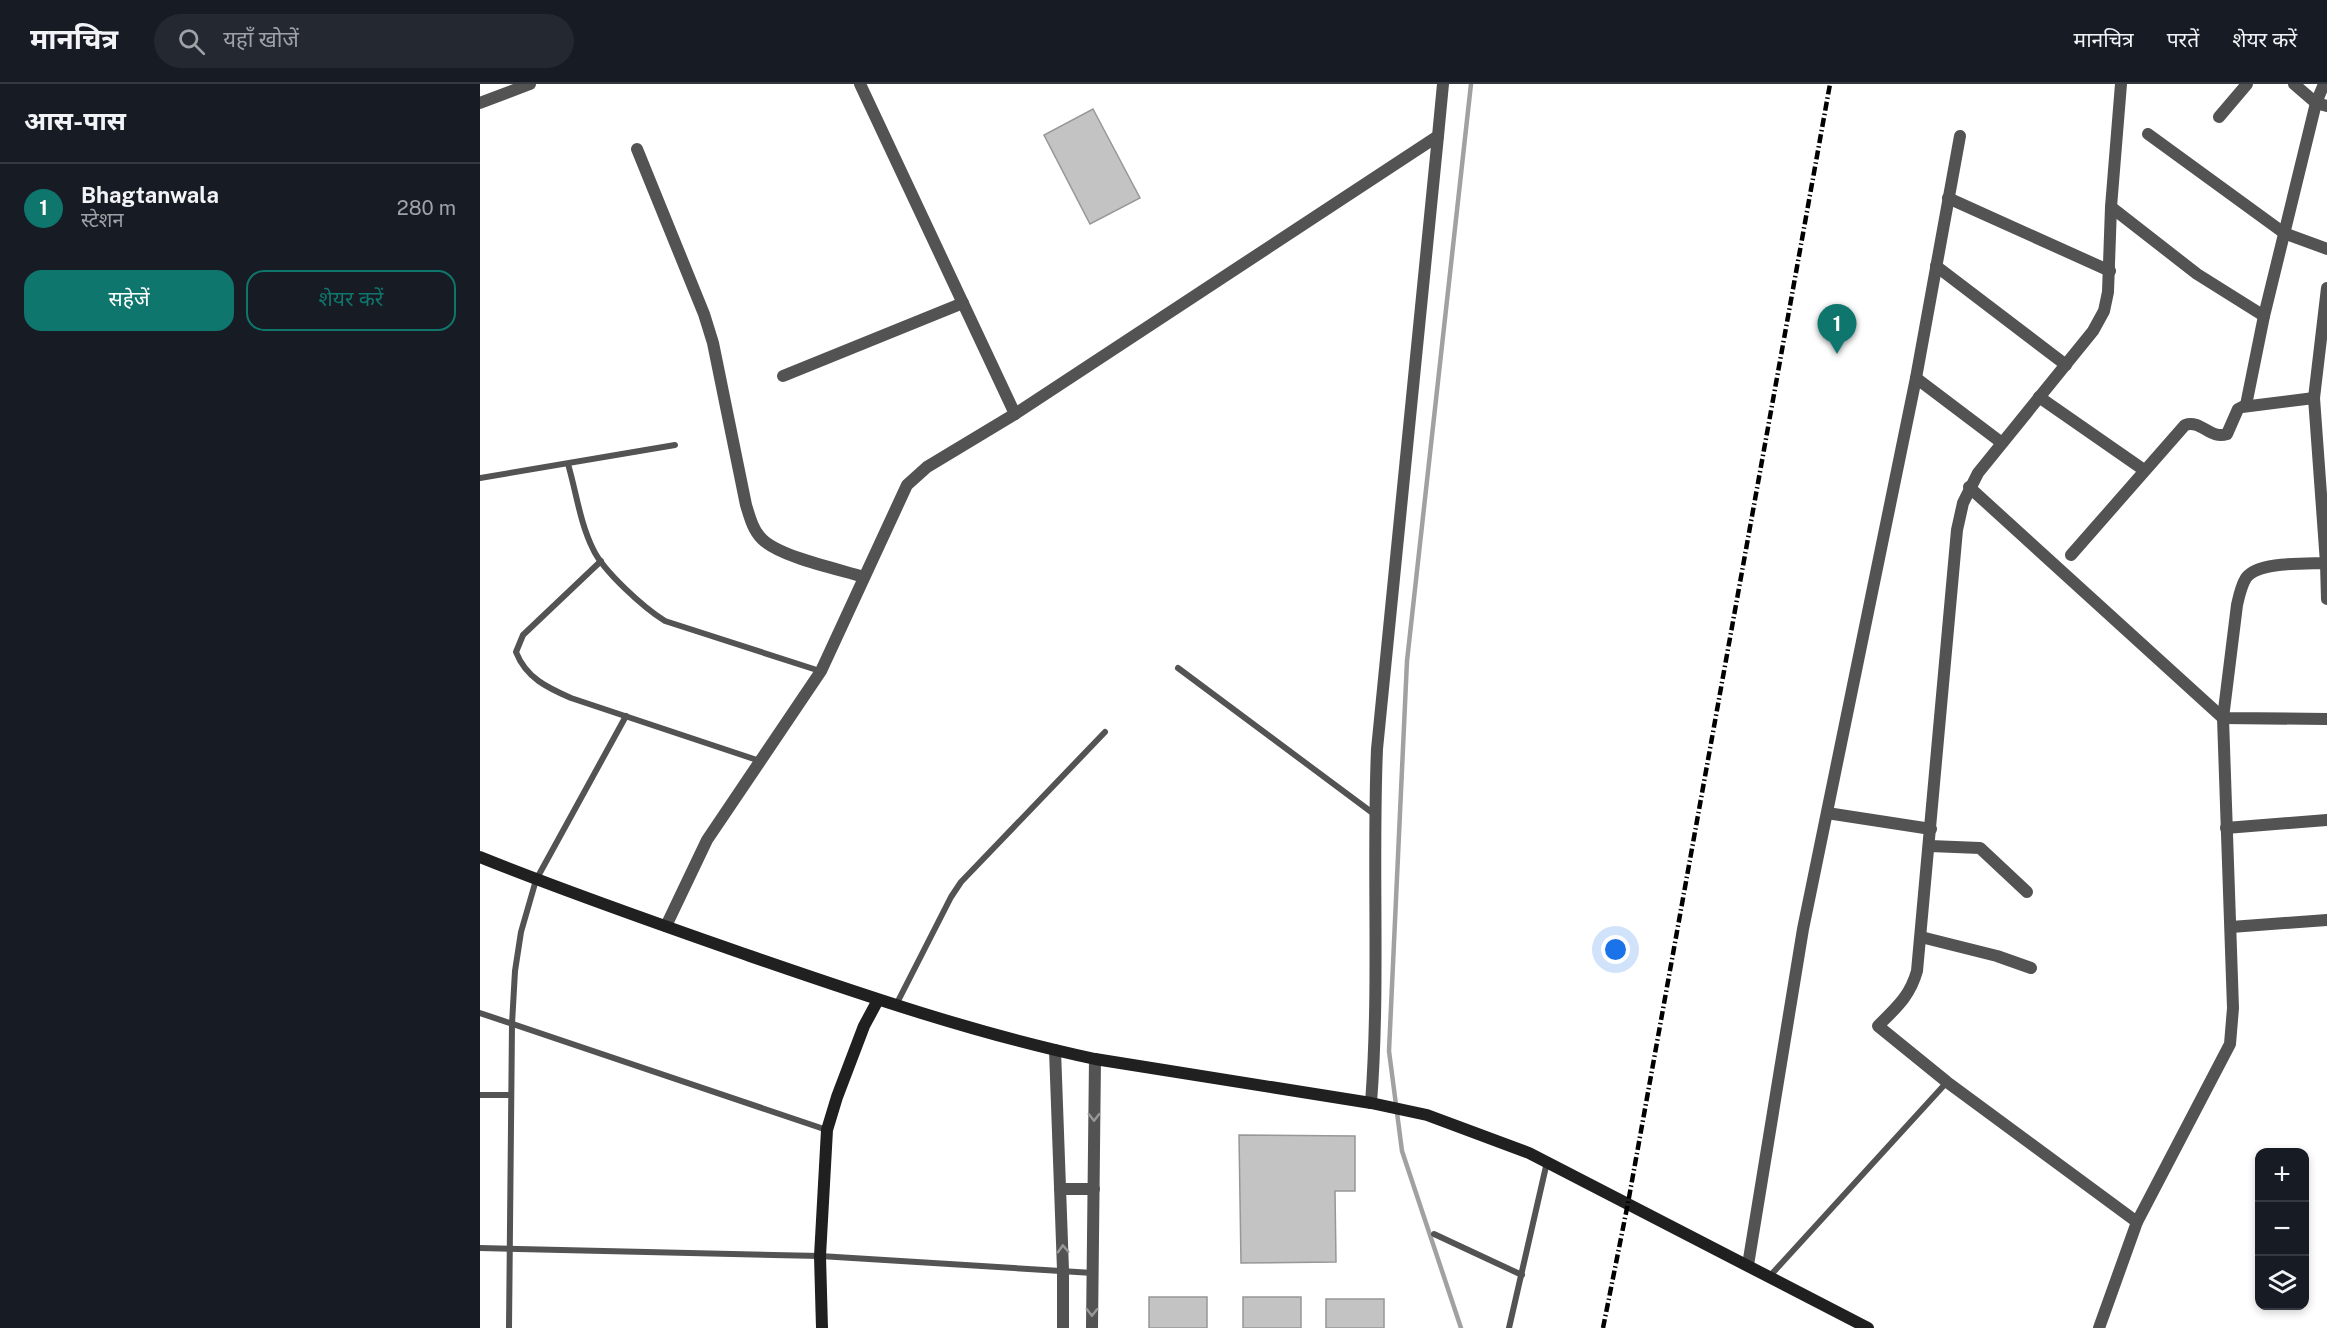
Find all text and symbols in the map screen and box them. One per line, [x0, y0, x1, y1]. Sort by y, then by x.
search box [154, 14, 574, 68]
text: मानचित्र [30, 22, 118, 55]
icon: search [175, 25, 208, 58]
text: यहाँ खोजें [223, 26, 299, 52]
text: मानचित्र [2074, 27, 2134, 52]
text: परतें [2167, 27, 2199, 52]
text: शेयर करें [2232, 27, 2297, 52]
text: आस-पास [24, 105, 126, 136]
text: Bhagtanwala [81, 182, 219, 208]
text: 1 [39, 196, 48, 220]
text: 280 m [397, 196, 456, 220]
text: स्टेशन [81, 208, 124, 232]
button: सहेजें [24, 270, 234, 331]
button: शेयर करें [246, 270, 456, 331]
pin: 1 [1818, 304, 1856, 354]
your location [1601, 935, 1630, 964]
one-way arrow [1088, 1113, 1100, 1122]
map controls [2255, 1148, 2309, 1310]
button: + [2255, 1148, 2309, 1202]
button: − [2255, 1202, 2309, 1256]
one-way arrow [1056, 1244, 1069, 1253]
button: layers [2255, 1256, 2309, 1310]
one-way arrow [1086, 1308, 1098, 1317]

